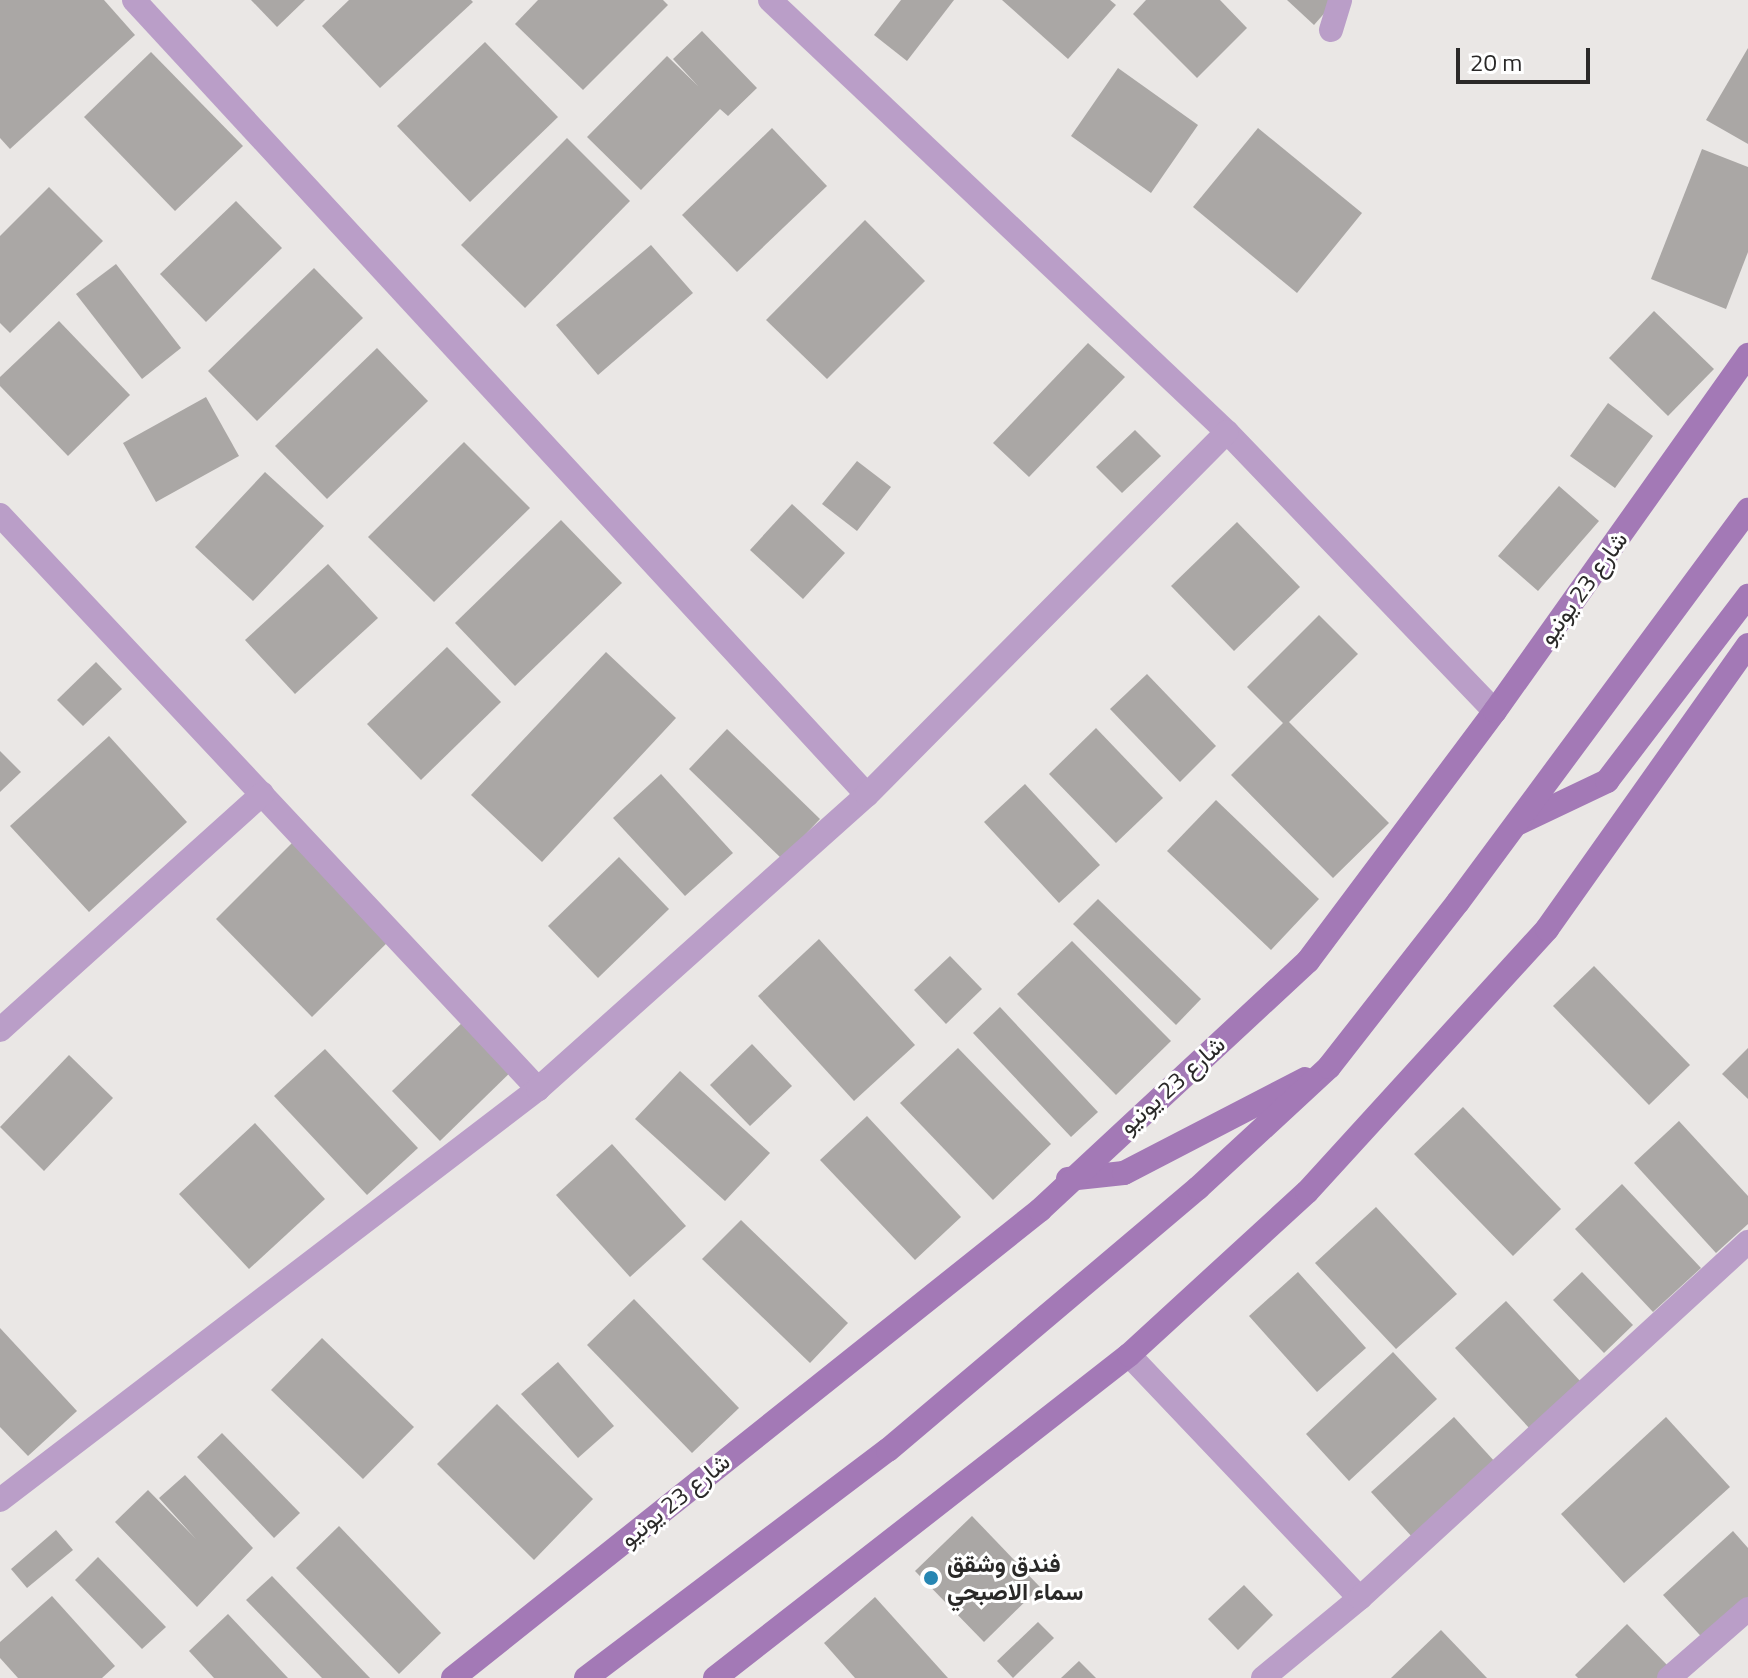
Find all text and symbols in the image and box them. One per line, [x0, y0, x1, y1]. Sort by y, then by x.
scale bar [1460, 32, 1594, 82]
text: 20 m [1470, 44, 1522, 80]
street label: شارع 23 يونيو [1532, 526, 1634, 650]
street label: شارع 23 يونيو [1113, 1030, 1231, 1140]
street label: شارع 23 يونيو [614, 1447, 736, 1553]
place label: فندق وشقق سماء الاصبحي [947, 1550, 1083, 1606]
marker: فندق وشقق سماء الاصبحي [922, 1569, 940, 1587]

